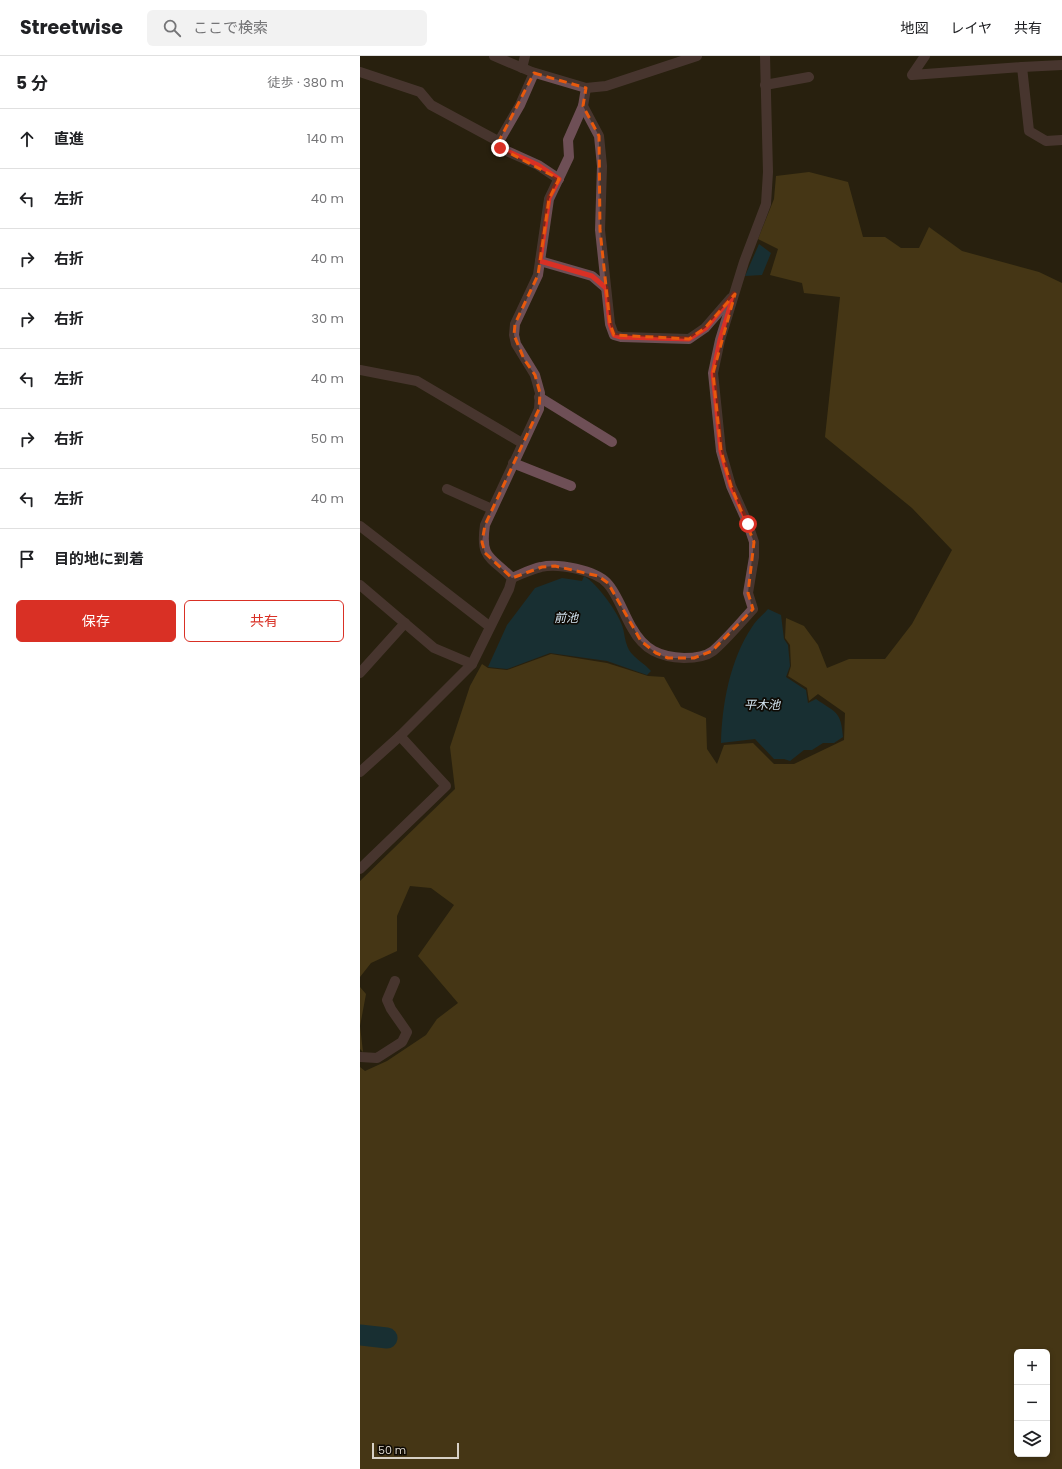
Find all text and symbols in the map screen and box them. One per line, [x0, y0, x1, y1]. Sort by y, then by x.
search box [147, 10, 427, 46]
text: Streetwise [20, 14, 123, 41]
icon: search [161, 17, 183, 39]
text: ここで検索 [193, 17, 268, 38]
text: 地図 [900, 18, 928, 38]
text: レイヤ [950, 18, 992, 38]
text: 共有 [1014, 18, 1042, 38]
text: 5 分 [16, 71, 48, 95]
text: 徒歩 · 380 m [267, 73, 344, 92]
icon: ahead [16, 128, 38, 150]
text: 直進 [54, 128, 84, 149]
text: 140 m [307, 129, 344, 148]
route end [491, 139, 509, 157]
icon: left [16, 188, 38, 210]
text: 左折 [54, 188, 84, 209]
text: 40 m [311, 189, 344, 208]
icon: right [16, 248, 38, 270]
text: 右折 [54, 248, 84, 269]
text: 40 m [311, 249, 344, 268]
icon: right [16, 308, 38, 330]
text: 右折 [54, 308, 84, 329]
text: 30 m [311, 309, 344, 328]
icon: left [16, 368, 38, 390]
text: 左折 [54, 368, 84, 389]
text: 40 m [311, 369, 344, 388]
icon: right [16, 428, 38, 450]
text: 右折 [54, 428, 84, 449]
text: 50 m [311, 429, 344, 448]
icon: left [16, 488, 38, 510]
text: 左折 [54, 488, 84, 509]
text: 40 m [311, 489, 344, 508]
route start [739, 515, 757, 533]
icon: arrive [16, 548, 38, 570]
text: 目的地に到着 [54, 548, 144, 569]
button: 保存 [16, 600, 176, 642]
button: 共有 [184, 600, 344, 642]
water label: 前池 [554, 609, 579, 626]
water label: 平木池 [744, 696, 781, 713]
map controls [1014, 1349, 1050, 1457]
button: + [1014, 1349, 1050, 1385]
button: − [1014, 1385, 1050, 1421]
button: layers [1014, 1421, 1050, 1457]
scale bar [372, 1441, 459, 1460]
text: 50 m [378, 1442, 406, 1458]

